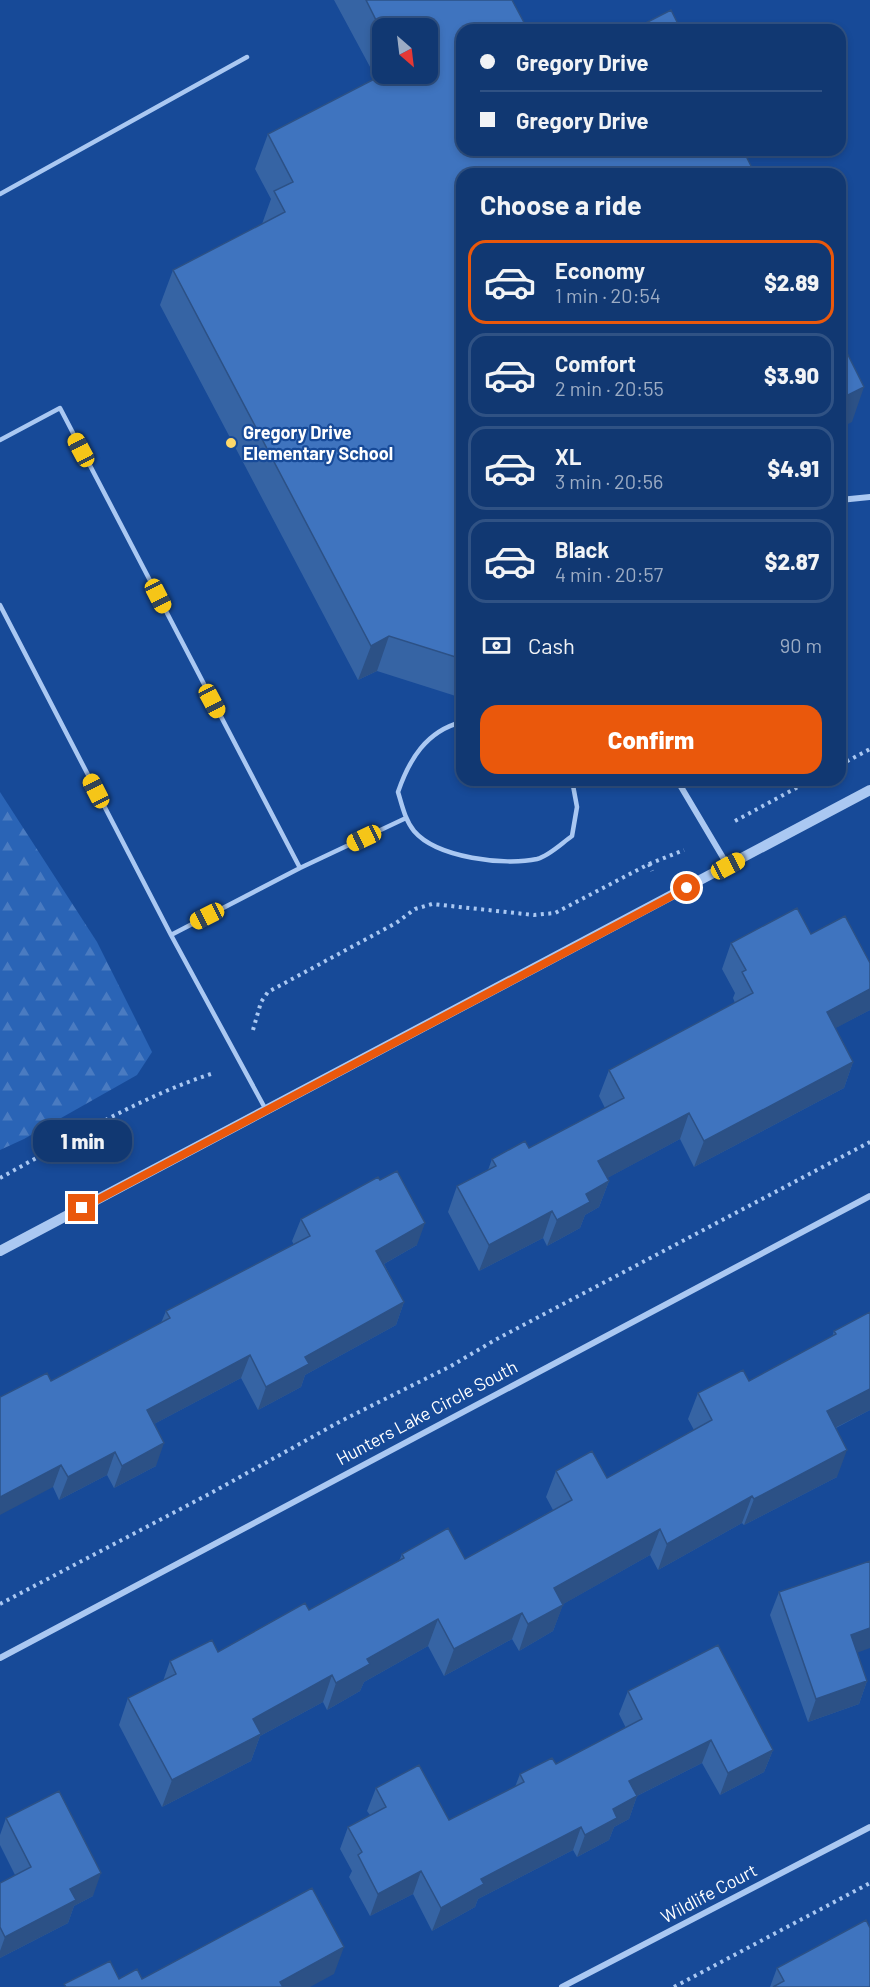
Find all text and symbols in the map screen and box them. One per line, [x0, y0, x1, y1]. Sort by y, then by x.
north arrow [372, 18, 438, 84]
map controls [372, 18, 438, 84]
text: Gregory Drive [516, 49, 649, 75]
text: Gregory Drive [516, 107, 649, 133]
text: Choose a ride [480, 188, 642, 220]
icon: car [483, 255, 537, 309]
text: Economy [555, 257, 645, 283]
text: $2.89 [764, 269, 819, 295]
text: 1 min · 20:54 [555, 283, 661, 307]
icon: car [483, 348, 537, 402]
text: Comfort [555, 350, 636, 376]
text: $3.90 [764, 362, 819, 388]
text: 2 min · 20:55 [555, 376, 664, 400]
place label: Gregory Drive Elementary School [243, 421, 393, 464]
car [65, 430, 97, 470]
marker: Gregory Drive Elementary School [224, 436, 238, 450]
icon: car [483, 441, 537, 495]
text: XL [555, 443, 581, 469]
text: $4.91 [768, 455, 819, 481]
text: 3 min · 20:56 [555, 469, 663, 493]
icon: car [483, 534, 537, 588]
text: Black [555, 536, 609, 562]
text: $2.87 [765, 548, 819, 574]
text: 4 min · 20:57 [555, 562, 663, 586]
car [142, 576, 174, 616]
icon: cash [480, 629, 513, 662]
text: Cash [528, 632, 575, 658]
text: 90 m [780, 633, 822, 657]
car [196, 681, 228, 721]
button: Confirm [480, 705, 822, 774]
car [80, 771, 112, 811]
car [344, 822, 384, 854]
car [708, 850, 748, 882]
route start [673, 874, 700, 901]
car [187, 900, 227, 932]
callout: 1 min [32, 1121, 132, 1163]
text: 1 min [61, 1129, 104, 1153]
route end [68, 1194, 95, 1221]
street label: Hunters Lake Circle South [332, 1355, 521, 1469]
street label: Wildlife Court [657, 1859, 760, 1928]

